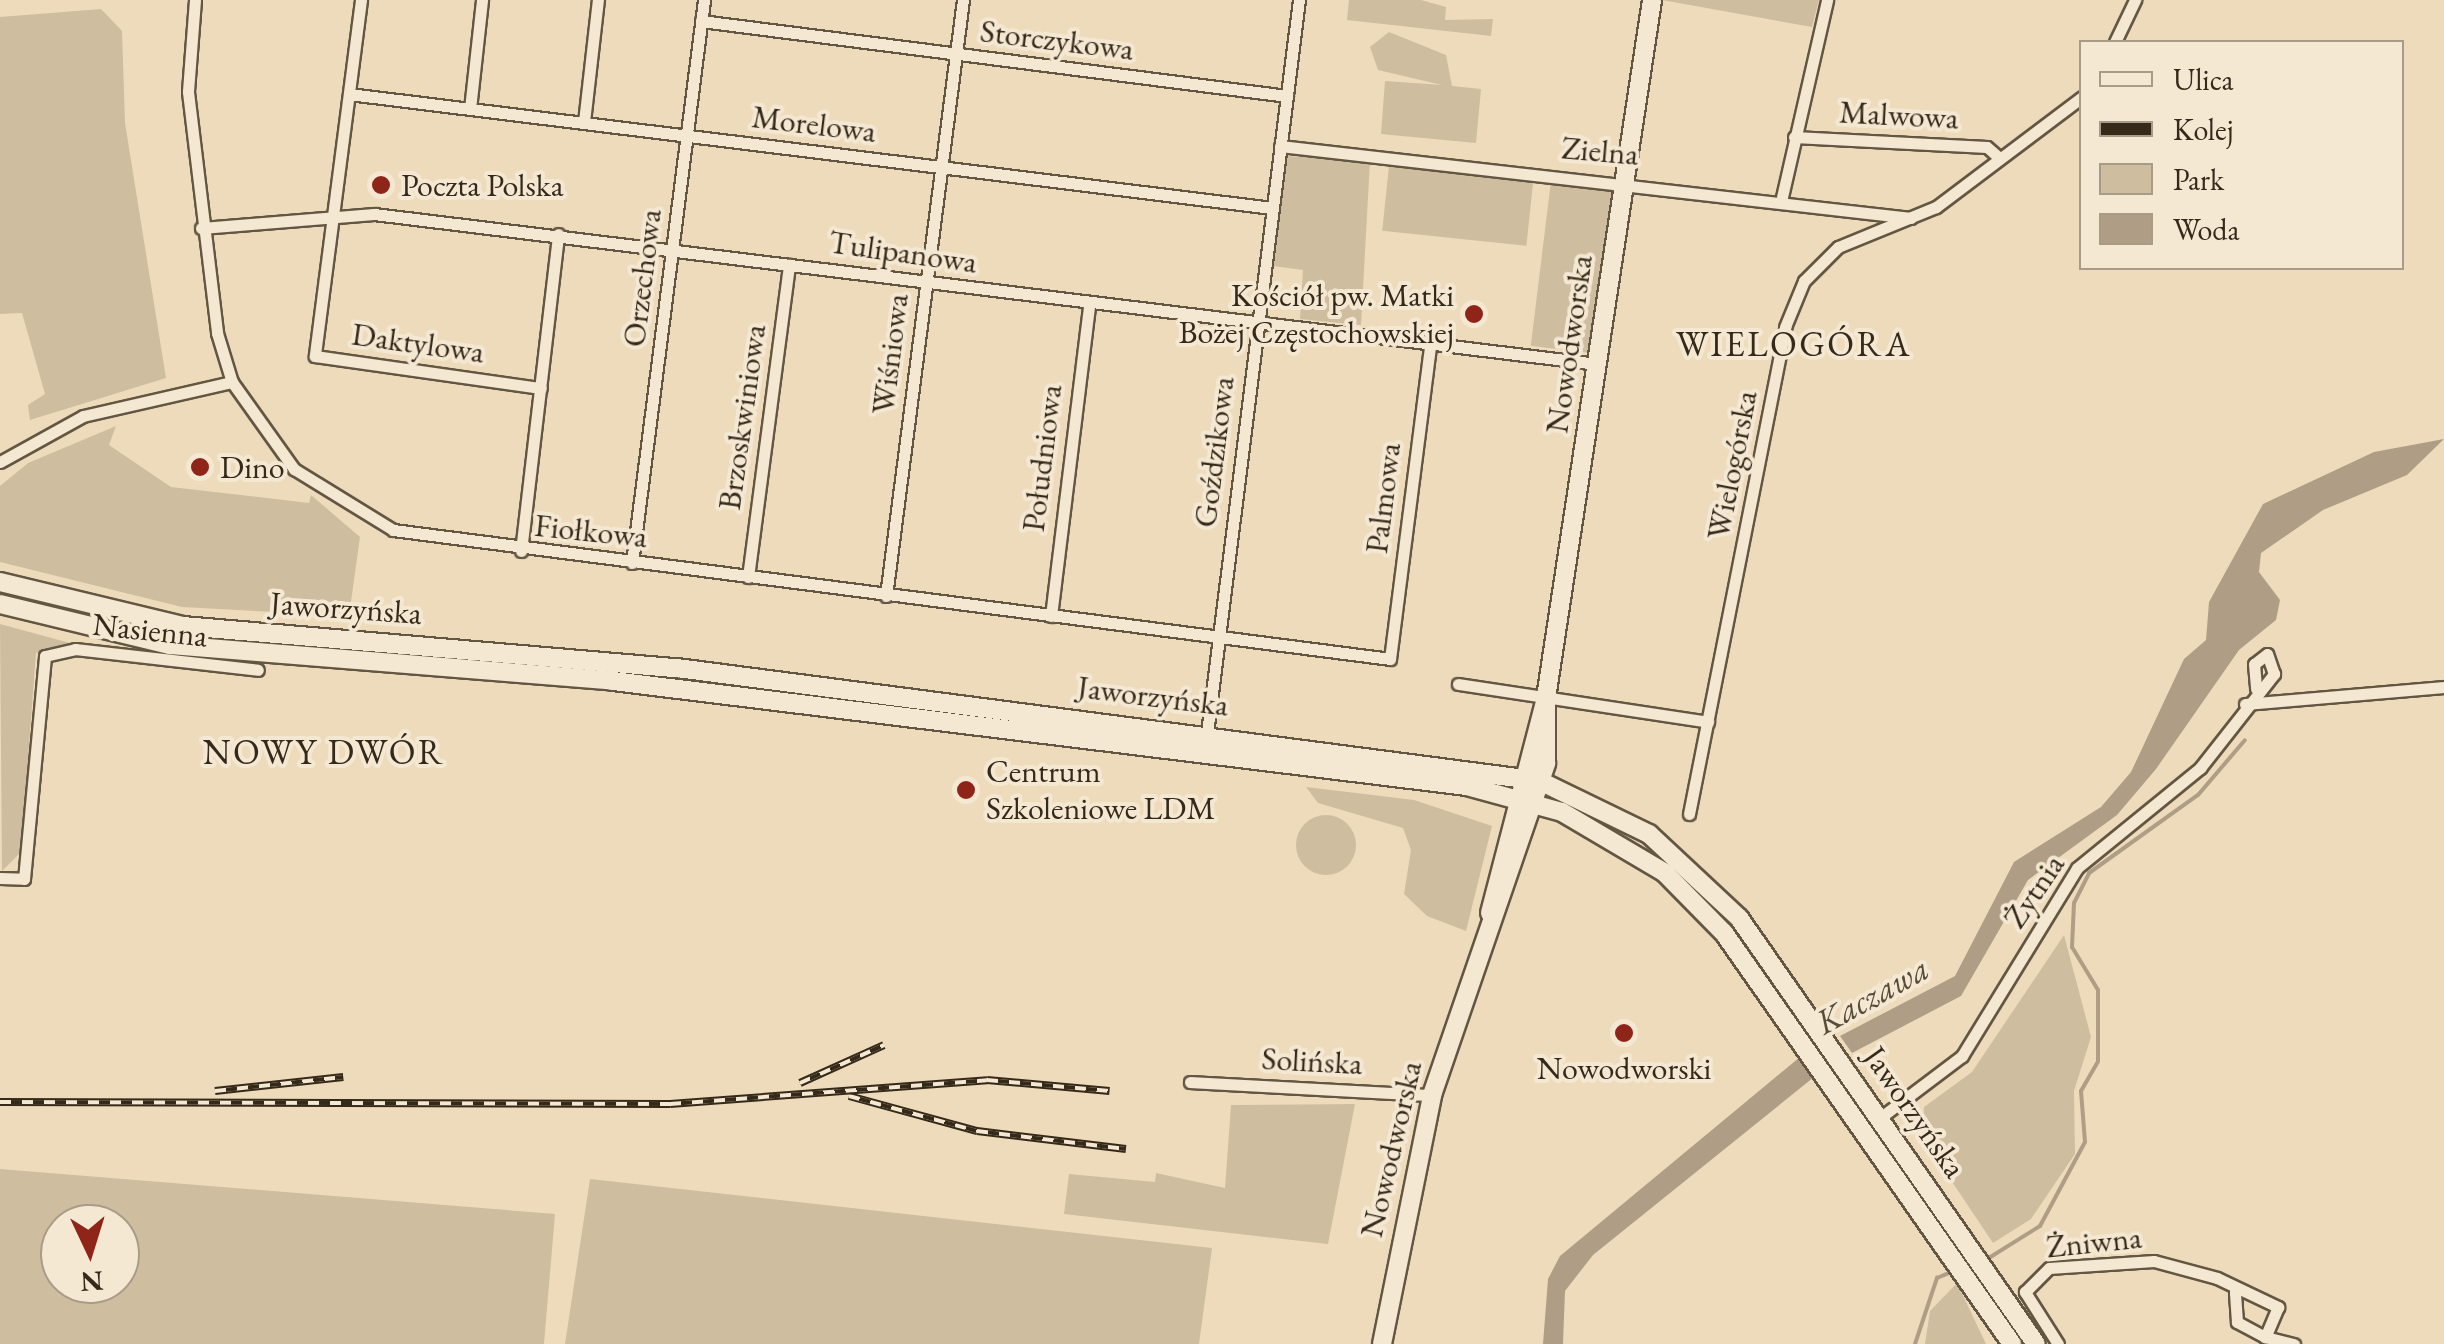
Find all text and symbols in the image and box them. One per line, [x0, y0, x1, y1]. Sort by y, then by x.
street label: Storczykowa [978, 12, 1136, 68]
legend [2079, 40, 2404, 270]
text: Ulica [2173, 60, 2233, 99]
street label: Malwowa [1838, 93, 1960, 137]
street label: Morelowa [750, 97, 878, 151]
text: Kolej [2173, 110, 2234, 149]
street label: Zielna [1560, 129, 1640, 173]
text: Park [2173, 160, 2224, 199]
place label: Poczta Polska [401, 166, 564, 204]
marker: Poczta Polska [370, 174, 392, 196]
street label: Orzechowa [615, 207, 669, 349]
text: Woda [2173, 210, 2239, 249]
street label: Tulipanowa [827, 223, 979, 281]
street label: Nowodworska [1537, 252, 1601, 436]
place label: Kościół pw. Matki Bożej Częstochowskiej [1179, 277, 1454, 352]
street label: Wiśniowa [864, 292, 916, 416]
marker: Kościół pw. Matki Bożej Częstochowskiej [1463, 303, 1485, 325]
street label: Daktylowa [349, 315, 487, 371]
street label: Brzoskwiniowa [710, 322, 774, 512]
district label: WIELOGÓRA [1676, 323, 1912, 365]
street label: Goździkowa [1186, 375, 1242, 529]
street label: Południowa [1014, 382, 1070, 534]
street label: Wielogórska [1699, 387, 1765, 543]
street label: Palmowa [1357, 441, 1409, 555]
place label: Dino [220, 448, 285, 486]
marker: Dino [189, 456, 211, 478]
street label: Fiołkowa [533, 506, 649, 556]
street label: Jaworzyńska [269, 584, 423, 632]
street label: Nasienna [91, 605, 209, 655]
street label: Jaworzyńska [1075, 668, 1231, 724]
district label: NOWY DWÓR [203, 731, 445, 773]
place label: Centrum Szkoleniowe LDM [986, 753, 1215, 828]
marker: Centrum Szkoleniowe LDM [955, 779, 977, 801]
street label: Żytnia [1995, 847, 2073, 935]
water label: Kaczawa [1808, 947, 1936, 1043]
marker: Nowodworski [1613, 1022, 1635, 1044]
street label: Solińska [1261, 1039, 1363, 1083]
street label: Jaworzyńska [1856, 1039, 1974, 1185]
place label: Nowodworski [1537, 1049, 1711, 1087]
street label: Nowodworska [1352, 1057, 1430, 1241]
north arrow [40, 1204, 140, 1304]
street label: Żniwna [2044, 1218, 2144, 1266]
text: N [79, 1263, 105, 1301]

